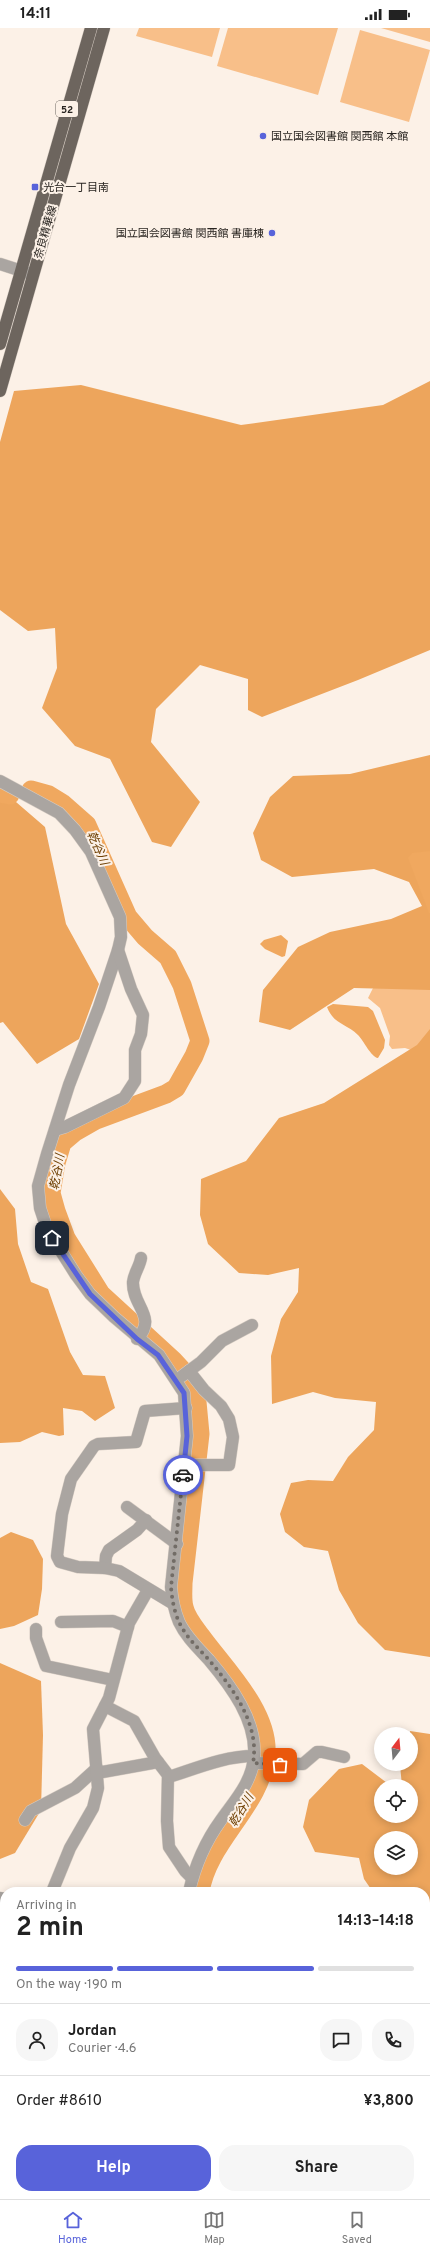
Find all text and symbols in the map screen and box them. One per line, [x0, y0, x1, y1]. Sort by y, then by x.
text: 14:11 [20, 5, 51, 24]
road number: 52 [56, 101, 78, 117]
place label: 国立国会図書館 関西館 本館 [271, 130, 408, 144]
marker: 国立国会図書館 関西館 本館 [258, 131, 268, 141]
place label: 光台一丁目南 [43, 181, 109, 195]
marker: 光台一丁目南 [30, 182, 40, 192]
street label: 奈良精華線 [32, 204, 60, 261]
place label: 国立国会図書館 関西館 書庫棟 [116, 227, 264, 241]
marker: 国立国会図書館 関西館 書庫棟 [267, 228, 277, 238]
water label: 乾谷川 [82, 829, 113, 870]
water label: 乾谷川 [47, 1151, 69, 1191]
pin [35, 1221, 69, 1255]
icon: home [41, 1227, 63, 1249]
courier [163, 1455, 203, 1495]
icon: car [172, 1464, 194, 1486]
north arrow [374, 1727, 418, 1771]
map controls [374, 1727, 418, 1875]
pin [263, 1748, 297, 1782]
icon: bag [269, 1754, 291, 1776]
button: locate [374, 1779, 418, 1823]
water label: 乾谷川 [226, 1789, 259, 1830]
button: layers [374, 1831, 418, 1875]
text: Arriving in [16, 1898, 77, 1914]
text: 2 min [16, 1912, 84, 1945]
text: 14:13–14:18 [338, 1912, 414, 1931]
text: On the way · 190 m [16, 1977, 122, 1993]
button: person [16, 2019, 58, 2061]
button: chat [320, 2019, 362, 2061]
button: phone [372, 2019, 414, 2061]
text: Jordan [68, 2022, 117, 2041]
text: Courier · 4.6 [68, 2041, 136, 2057]
text: Order #8610 [16, 2092, 102, 2111]
text: ¥3,800 [364, 2092, 414, 2111]
button: Help [16, 2145, 211, 2191]
button: Share [219, 2145, 414, 2191]
tab: Home [58, 2209, 87, 2247]
tab: Map [203, 2209, 225, 2247]
tab: Saved [342, 2209, 372, 2247]

